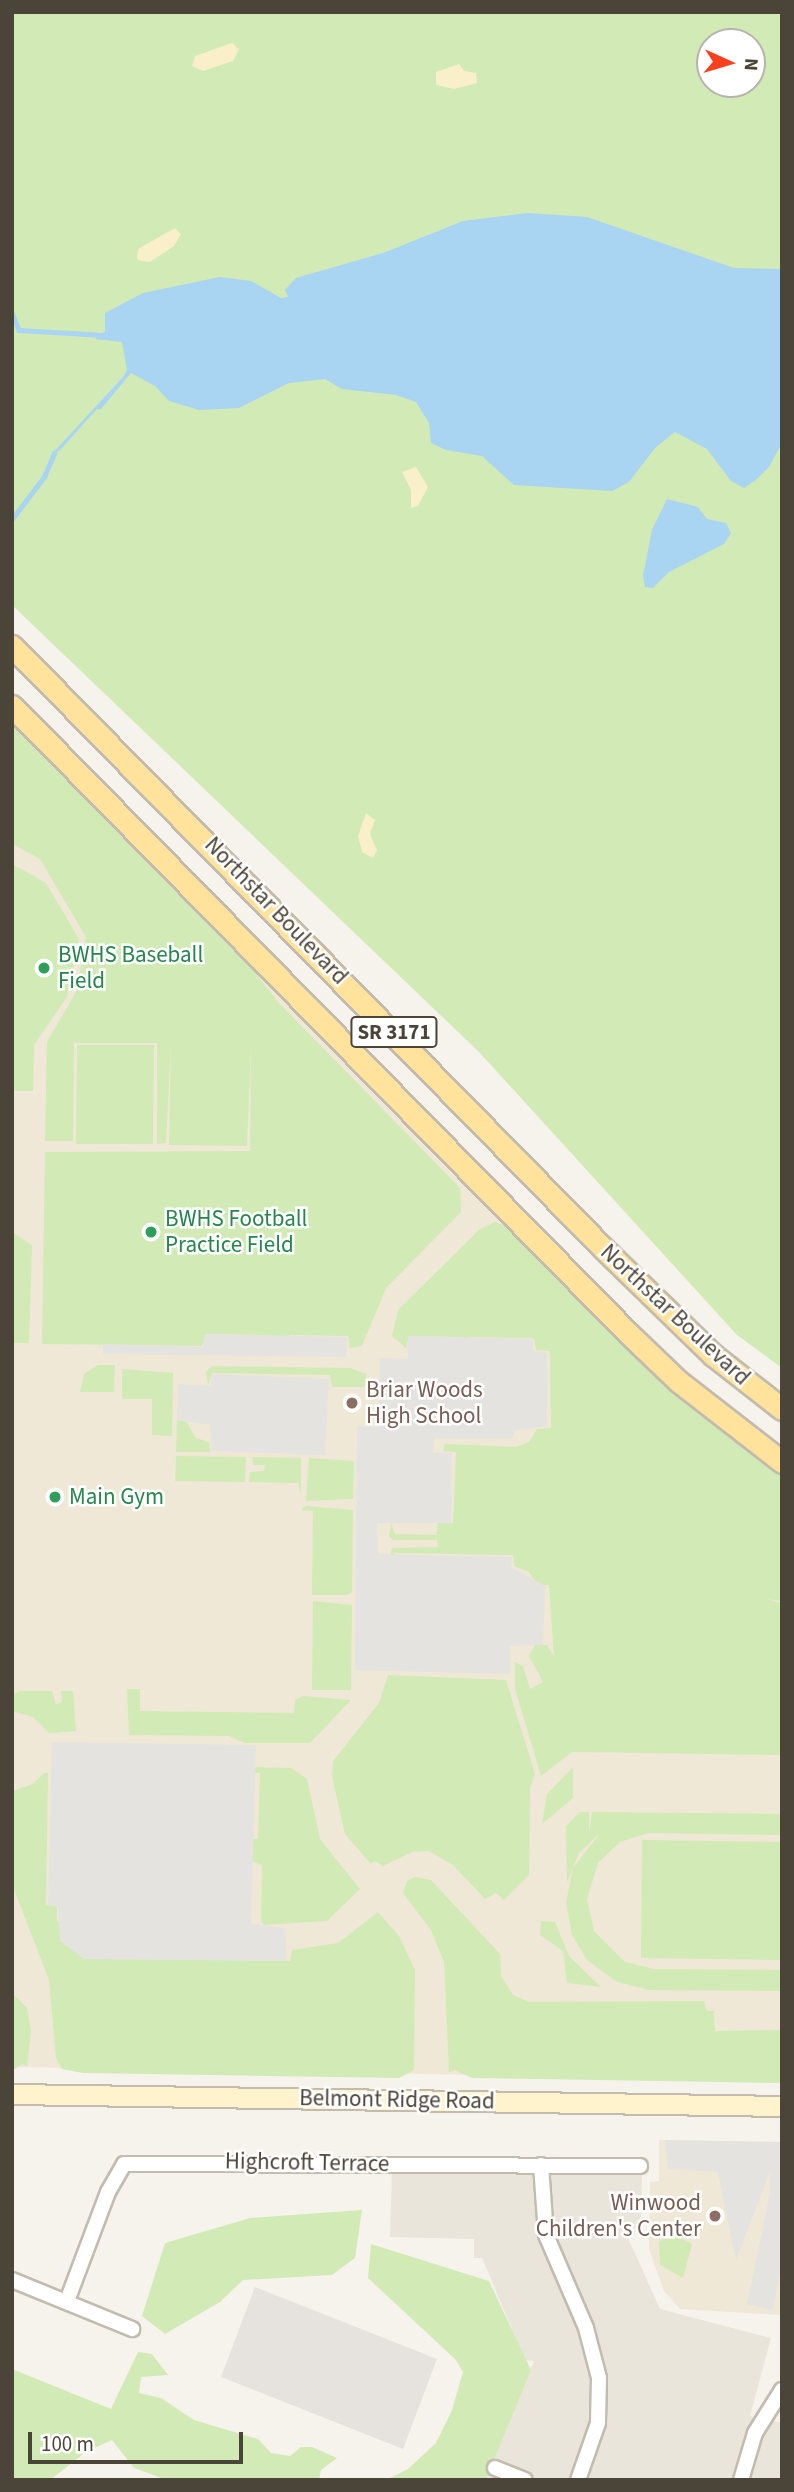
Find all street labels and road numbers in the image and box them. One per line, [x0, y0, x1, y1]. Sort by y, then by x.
street label: Northstar Boulevard [199, 831, 353, 991]
road number: SR 3171 [350, 1014, 438, 1050]
street label: Northstar Boulevard [594, 1239, 756, 1391]
street label: Belmont Ridge Road [299, 2084, 495, 2116]
street label: Highcroft Terrace [225, 2148, 389, 2178]

